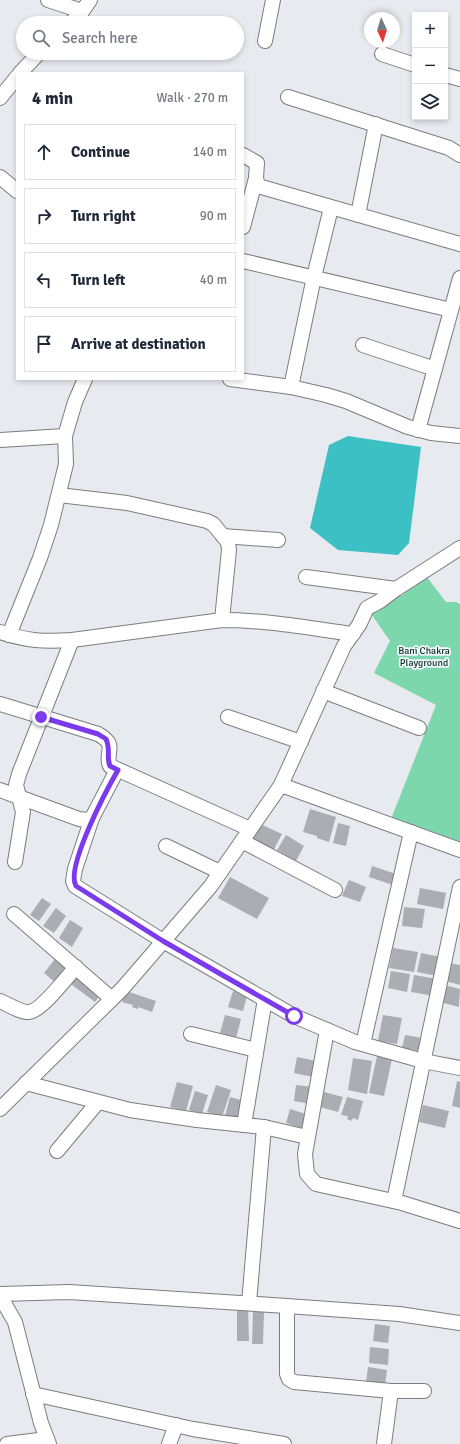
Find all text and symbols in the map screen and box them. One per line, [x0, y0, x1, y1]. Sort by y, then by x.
north arrow [364, 12, 400, 48]
map controls [412, 12, 448, 120]
button: + [412, 12, 448, 48]
search box [16, 16, 244, 60]
icon: search [30, 27, 52, 49]
text: Search here [62, 29, 138, 47]
button: − [412, 48, 448, 84]
button: layers [412, 84, 448, 120]
text: 4 min [32, 88, 73, 109]
text: Walk · 270 m [157, 90, 228, 106]
icon: ahead [33, 141, 55, 163]
text: Continue [71, 143, 130, 161]
text: 140 m [193, 144, 227, 160]
icon: right [33, 205, 55, 227]
text: Turn right [71, 207, 136, 225]
text: 90 m [200, 208, 227, 224]
icon: left [33, 269, 55, 291]
text: Turn left [71, 271, 125, 289]
text: 40 m [200, 272, 227, 288]
icon: arrive [33, 333, 55, 355]
text: Arrive at destination [71, 335, 206, 353]
park label: Bani Chakra Playground [398, 645, 450, 669]
route end [32, 708, 50, 726]
route start [285, 1007, 303, 1025]

